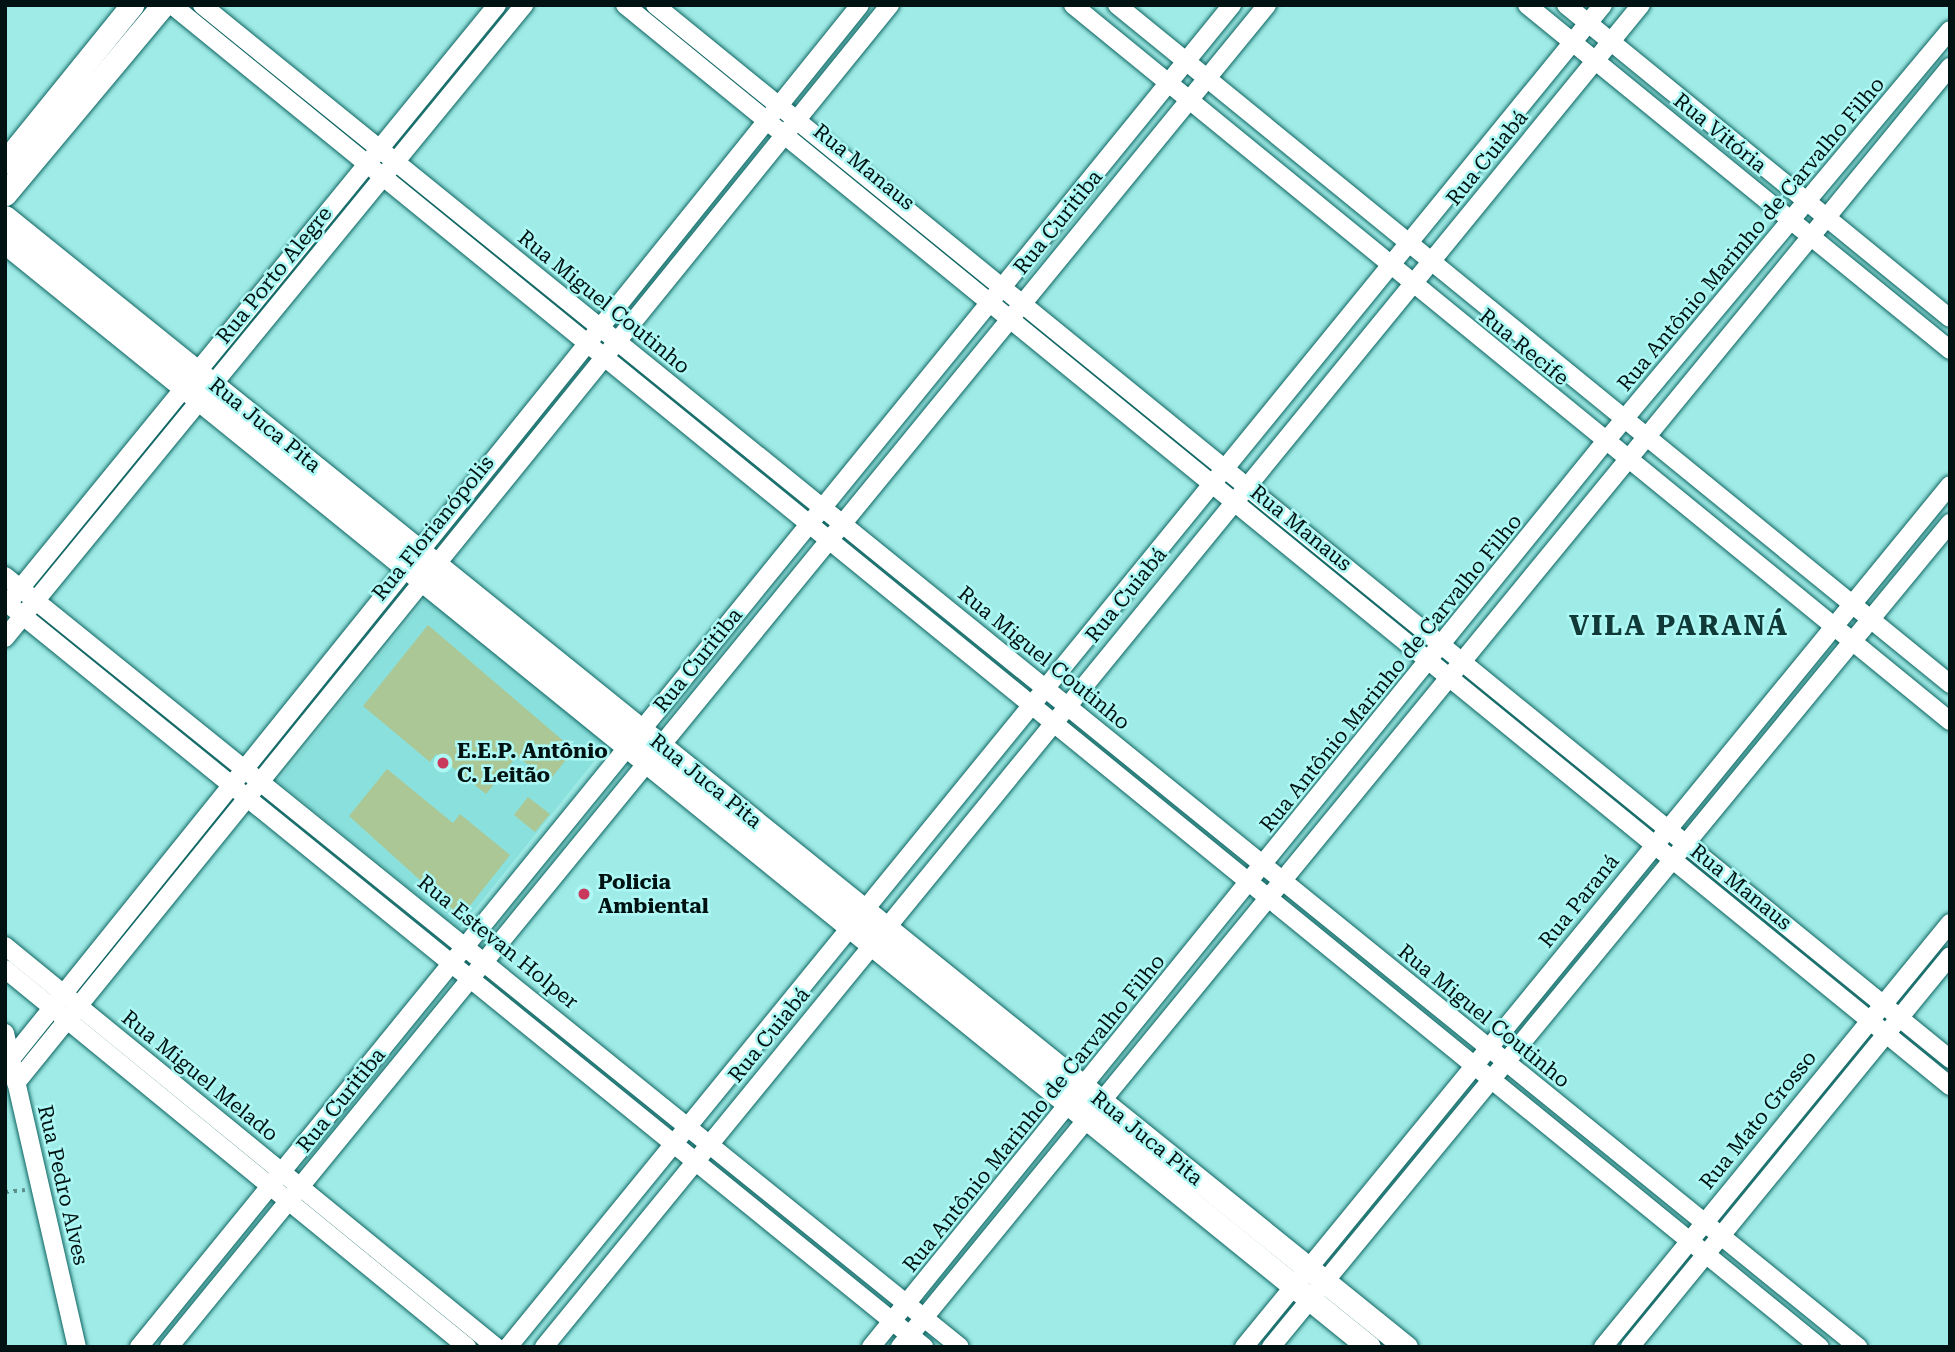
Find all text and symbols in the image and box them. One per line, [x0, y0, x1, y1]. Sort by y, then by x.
street label: Rua Antônio Marinho de Carvalho Filho [1612, 72, 1890, 396]
street label: Rua Vitória [1668, 88, 1772, 178]
street label: Rua Cuiabá [1441, 105, 1533, 211]
street label: Rua Manaus [808, 118, 920, 216]
street label: Rua Curitiba [1008, 165, 1108, 279]
street label: Rua Porto Alegre [211, 201, 337, 349]
street label: Rua Miguel Coutinho [513, 225, 695, 379]
street label: Rua Recife [1474, 303, 1574, 391]
street label: Rua Juca Pita [204, 372, 326, 478]
street label: Rua Florianópolis [367, 451, 499, 605]
street label: Rua Manaus [1245, 479, 1357, 577]
street label: Rua Antônio Marinho de Carvalho Filho [1255, 509, 1527, 837]
street label: Rua Cuiabá [1080, 542, 1172, 648]
street label: Rua Miguel Coutinho [953, 581, 1135, 735]
street label: Rua Curitiba [648, 603, 748, 717]
district label: VILA PARANÁ [1570, 609, 1788, 643]
street label: Rua Juca Pita [645, 728, 767, 834]
place label: E.E.P. Antônio C. Leitão [457, 738, 608, 788]
marker: E.E.P. Antônio C. Leitão [435, 755, 451, 771]
street label: Rua Manaus [1685, 838, 1797, 936]
street label: Rua Paraná [1534, 849, 1624, 953]
place label: Policia Ambiental [598, 869, 709, 919]
street label: Rua Estevan Holper [413, 870, 583, 1014]
marker: Policia Ambiental [576, 886, 592, 902]
street label: Rua Miguel Coutinho [1393, 939, 1575, 1093]
street label: Rua Antônio Marinho de Carvalho Filho [898, 949, 1170, 1277]
street label: Rua Cuiabá [723, 982, 815, 1088]
street label: Rua Miguel Melado [117, 1005, 283, 1147]
street label: Rua Curitiba [291, 1043, 391, 1157]
street label: Rua Mato Grosso [1694, 1046, 1822, 1194]
street label: Rua Juca Pita [1086, 1085, 1208, 1191]
street label: Rua Pedro Alves [32, 1103, 94, 1267]

